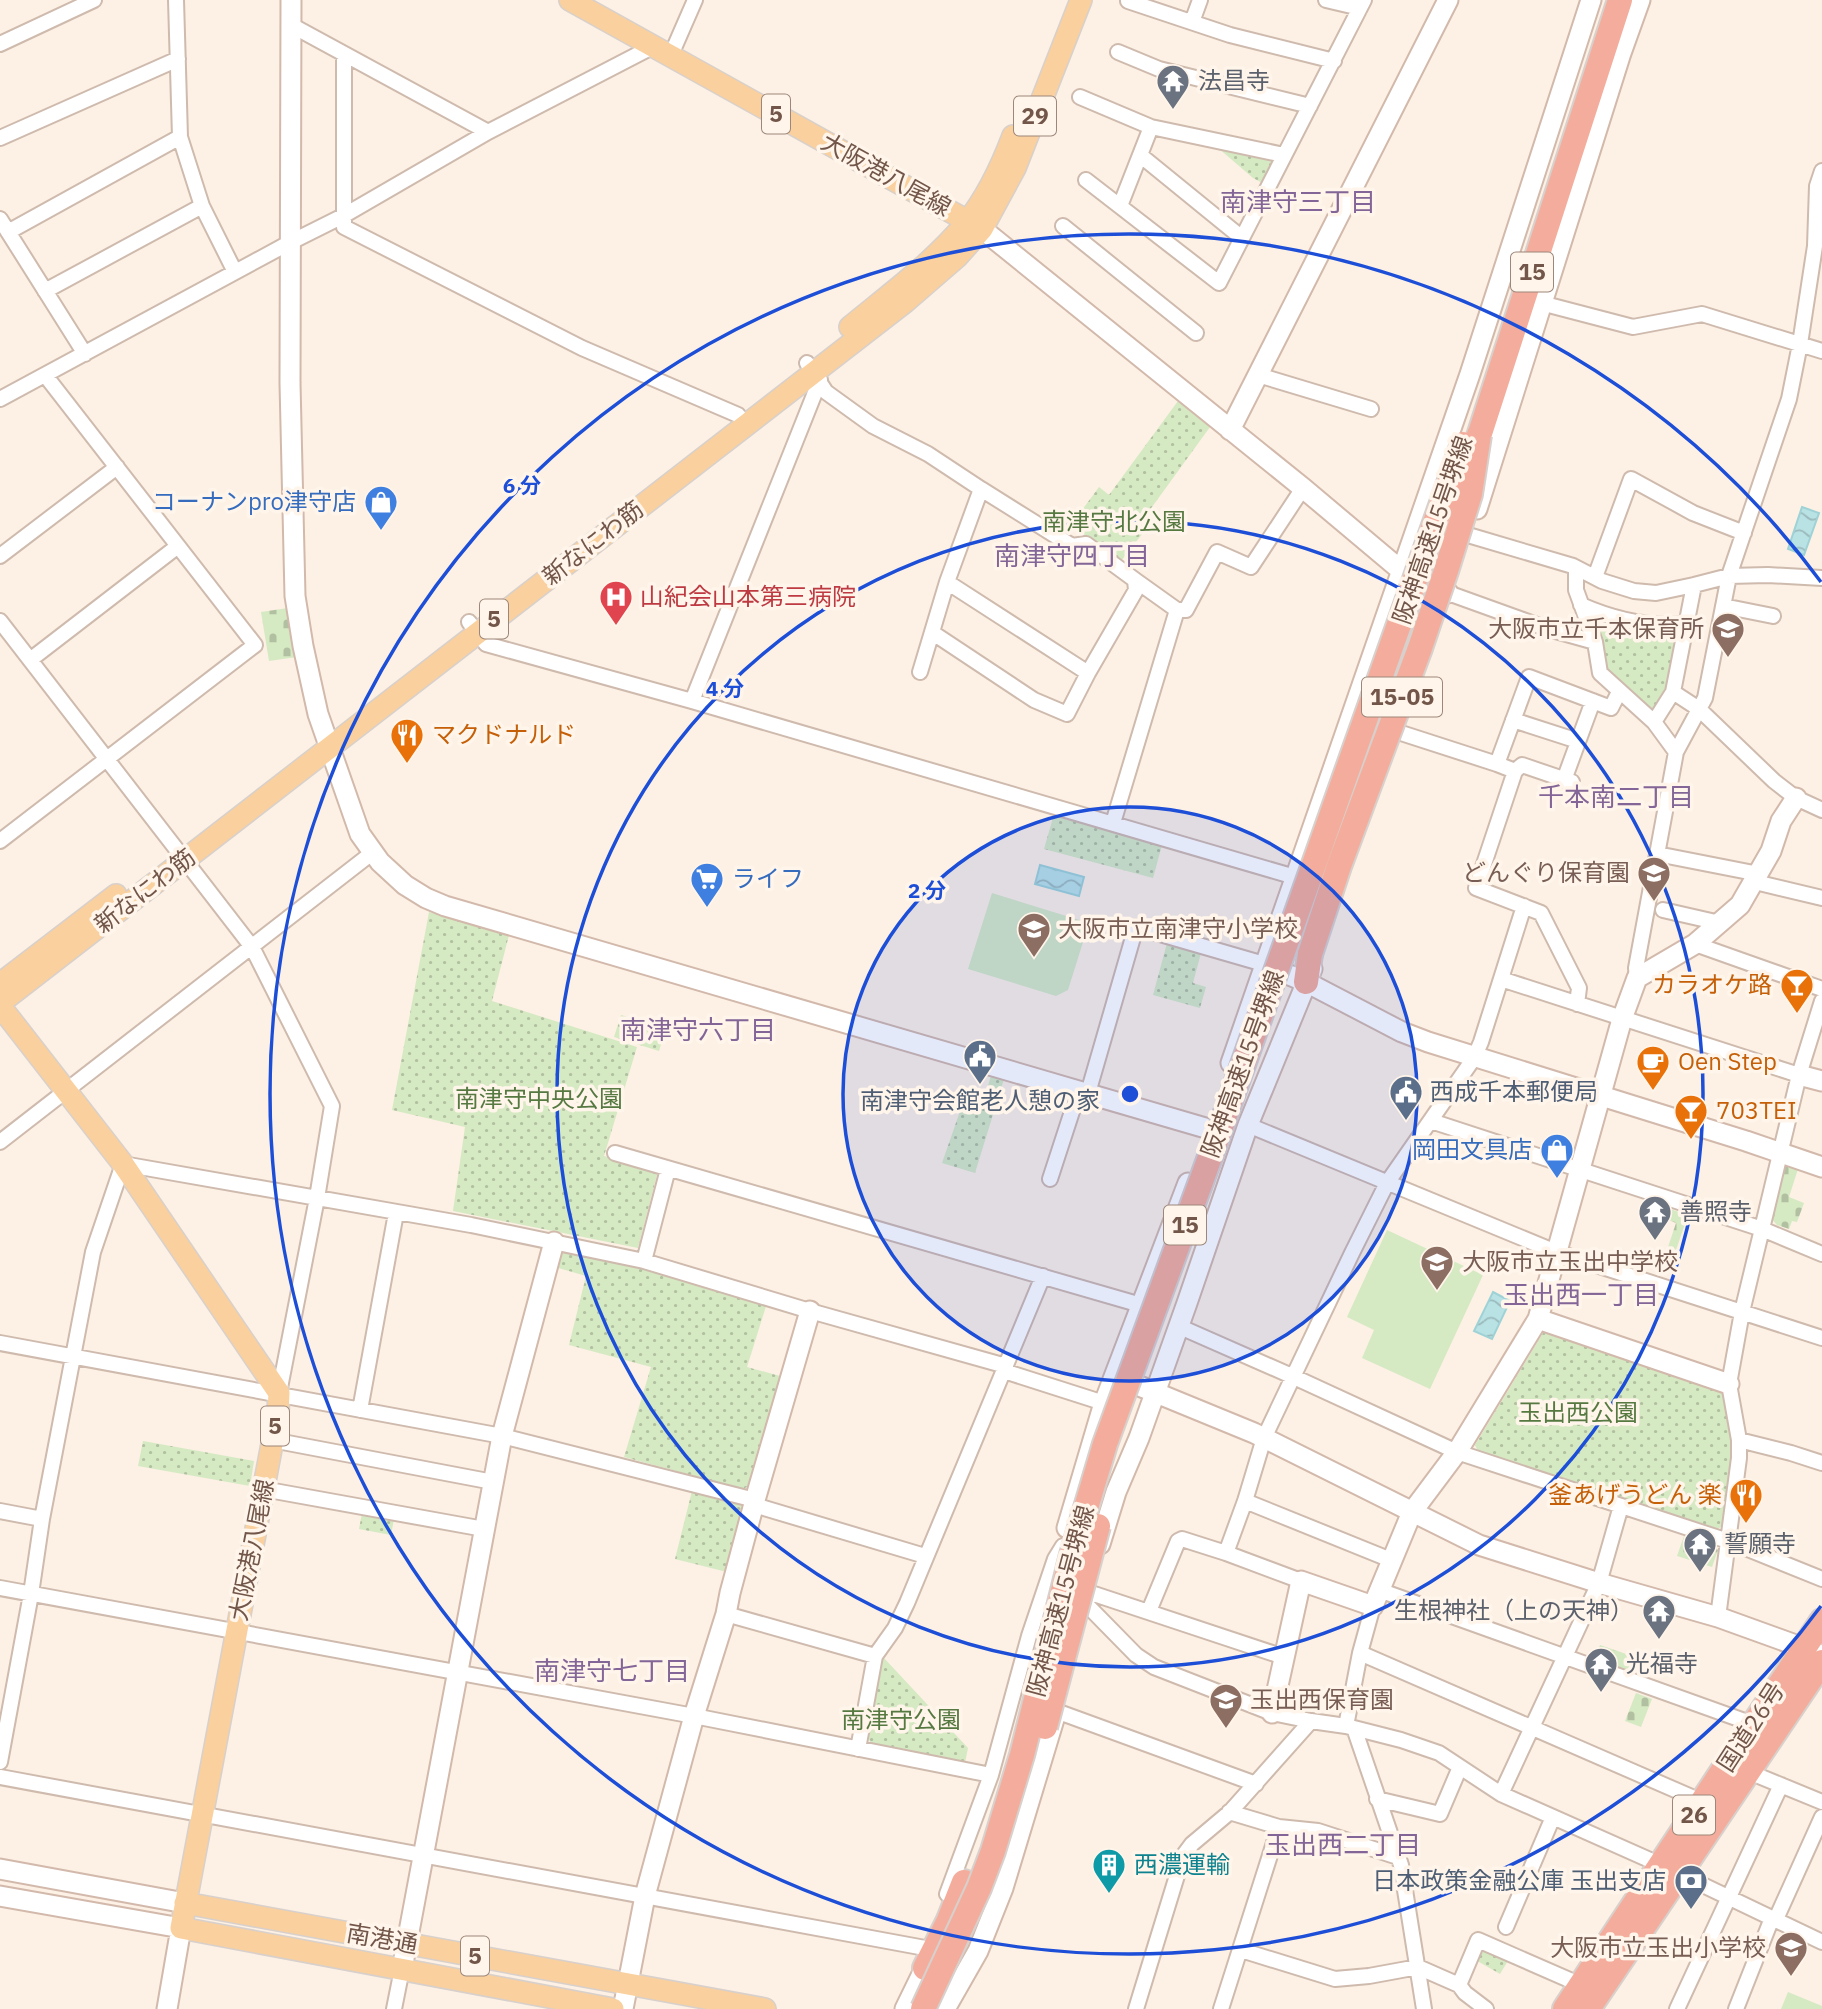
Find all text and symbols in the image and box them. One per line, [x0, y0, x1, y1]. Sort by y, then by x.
temple icon: 法昌寺 [1154, 62, 1192, 111]
place label: 法昌寺 [1198, 64, 1270, 96]
road number: 5 [762, 94, 790, 134]
road number: 29 [1014, 97, 1056, 136]
street label: 大阪港八尾線 [816, 125, 957, 223]
district label: 南津守三丁目 [1220, 184, 1376, 218]
road number: 15 [1511, 252, 1553, 292]
street label: 阪神高速15号堺線 [1385, 431, 1479, 628]
text: 6 分 [503, 471, 541, 499]
shop icon: コーナンpro津守店 [362, 483, 400, 532]
place label: コーナンpro津守店 [152, 485, 356, 517]
street label: 新なにわ筋 [535, 493, 650, 592]
park label: 南津守北公園 [1042, 505, 1186, 537]
district label: 南津守四丁目 [994, 538, 1150, 572]
hospital icon: 山紀会山本第三病院 [597, 578, 635, 627]
place label: 山紀会山本第三病院 [640, 580, 856, 612]
road number: 5 [480, 600, 508, 638]
school or university icon: 大阪市立千本保育所 [1709, 610, 1747, 659]
place label: 大阪市立千本保育所 [1488, 612, 1704, 644]
text: 4 分 [706, 674, 744, 702]
road number: 15-05 [1362, 678, 1442, 716]
restaurant icon: マクドナルド [388, 716, 426, 765]
place label: マクドナルド [432, 718, 576, 750]
district label: 千本南二丁目 [1538, 779, 1694, 813]
street label: 新なにわ筋 [87, 841, 202, 940]
school or university icon: どんぐり保育園 [1635, 854, 1673, 903]
place label: どんぐり保育園 [1462, 856, 1630, 888]
supermarket icon: ライフ [688, 860, 726, 909]
place label: ライフ [732, 862, 804, 894]
text: 2 分 [908, 876, 946, 904]
school or university icon: 大阪市立南津守小学校 [1015, 910, 1053, 959]
place label: 大阪市立南津守小学校 [1058, 912, 1298, 944]
street label: 阪神高速15号堺線 [1193, 966, 1291, 1162]
bar icon: カラオケ路 [1778, 966, 1816, 1015]
place label: カラオケ路 [1652, 968, 1772, 1000]
district label: 南津守六丁目 [620, 1012, 776, 1046]
public building icon: 南津守会館老人憩の家 [961, 1037, 999, 1086]
cafe icon: Oen Step [1634, 1043, 1672, 1092]
place label: Oen Step [1678, 1045, 1777, 1077]
public building icon: 西成千本郵便局 [1387, 1073, 1425, 1122]
place label: 西成千本郵便局 [1430, 1075, 1598, 1107]
park label: 南津守中央公園 [455, 1082, 623, 1114]
centre of rings [1118, 1082, 1142, 1106]
place label: 南津守会館老人憩の家 [860, 1084, 1100, 1116]
bar icon: 703TEI [1672, 1092, 1710, 1141]
place label: 703TEI [1716, 1094, 1797, 1126]
shop icon: 岡田文具店 [1538, 1131, 1576, 1180]
place label: 岡田文具店 [1412, 1133, 1532, 1165]
temple icon: 善照寺 [1636, 1193, 1674, 1242]
place label: 善照寺 [1680, 1195, 1752, 1227]
road number: 15 [1164, 1206, 1206, 1244]
school or university icon: 大阪市立玉出中学校 [1418, 1243, 1456, 1292]
place label: 大阪市立玉出中学校 [1462, 1245, 1678, 1277]
district label: 玉出西一丁目 [1503, 1277, 1659, 1311]
park label: 玉出西公園 [1518, 1396, 1638, 1428]
road number: 5 [261, 1406, 289, 1446]
street label: 大阪港八尾線 [222, 1476, 280, 1624]
restaurant icon: 釜あげうどん 楽 [1727, 1476, 1765, 1525]
place label: 釜あげうどん 楽 [1548, 1478, 1722, 1510]
street label: 阪神高速15号堺線 [1019, 1502, 1101, 1700]
temple icon: 誓願寺 [1681, 1525, 1719, 1574]
place label: 誓願寺 [1724, 1527, 1796, 1559]
temple icon: 生根神社（上の天神） [1640, 1592, 1678, 1641]
place label: 生根神社（上の天神） [1394, 1594, 1634, 1626]
temple icon: 光福寺 [1582, 1645, 1620, 1694]
place label: 光福寺 [1626, 1647, 1698, 1679]
district label: 南津守七丁目 [534, 1653, 690, 1687]
street label: 国道26号 [1709, 1675, 1791, 1777]
school or university icon: 玉出西保育園 [1207, 1681, 1245, 1730]
place label: 玉出西保育園 [1250, 1683, 1394, 1715]
park label: 南津守公園 [841, 1703, 961, 1735]
road number: 26 [1673, 1796, 1715, 1834]
district label: 玉出西二丁目 [1265, 1827, 1421, 1861]
building icon: 西濃運輸 [1090, 1846, 1128, 1895]
place label: 西濃運輸 [1134, 1848, 1230, 1880]
bank icon: 日本政策金融公庫 玉出支店 [1672, 1862, 1710, 1911]
place label: 日本政策金融公庫 玉出支店 [1372, 1864, 1666, 1896]
street label: 南港通 [344, 1916, 420, 1960]
school or university icon: 大阪市立玉出小学校 [1772, 1929, 1810, 1978]
place label: 大阪市立玉出小学校 [1550, 1931, 1766, 1963]
road number: 5 [461, 1937, 489, 1976]

